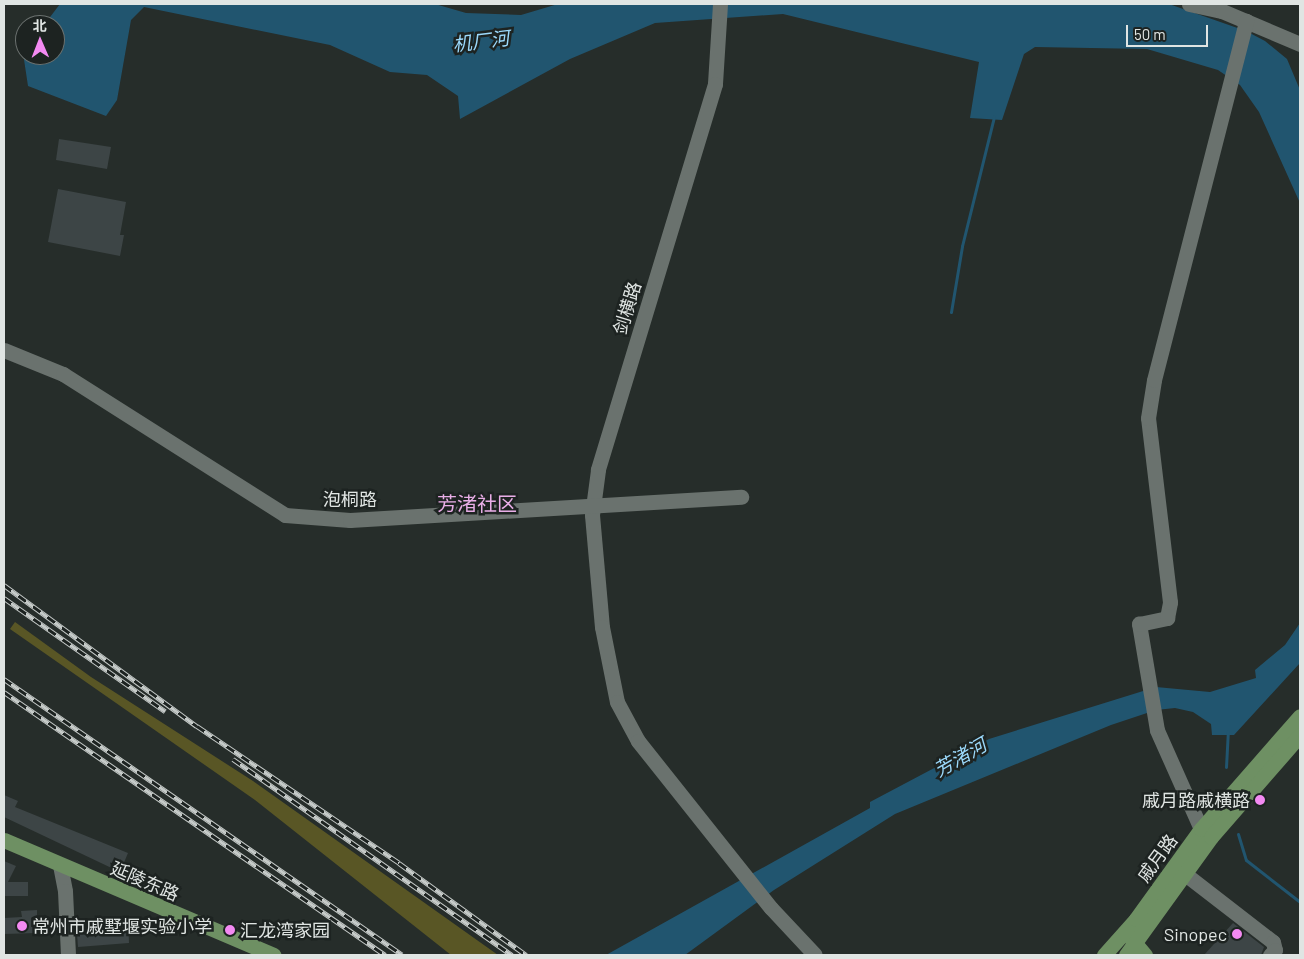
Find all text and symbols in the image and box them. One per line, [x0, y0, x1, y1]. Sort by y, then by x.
north arrow [15, 15, 65, 65]
scale bar [1129, 15, 1212, 47]
text: 北 [33, 17, 47, 34]
text: 50 m [1134, 25, 1166, 43]
water label: 机厂河 [451, 26, 511, 56]
street label: 剑横路 [609, 279, 645, 337]
street label: 泡桐路 [323, 488, 377, 510]
district label: 芳渚社区 [437, 491, 517, 515]
water label: 芳渚河 [930, 733, 990, 781]
place label: 戚月路戚横路 [1142, 789, 1250, 811]
marker: 戚月路戚横路 [1254, 794, 1266, 806]
street label: 戚月路 [1132, 830, 1182, 886]
street label: 延陵东路 [108, 857, 182, 905]
place label: 常州市戚墅堰实验小学 [32, 915, 212, 937]
place label: 汇龙湾家园 [240, 919, 330, 941]
marker: 常州市戚墅堰实验小学 [16, 920, 28, 932]
place label: Sinopec [1164, 923, 1227, 945]
marker: 汇龙湾家园 [224, 924, 236, 936]
marker: Sinopec [1231, 928, 1243, 940]

